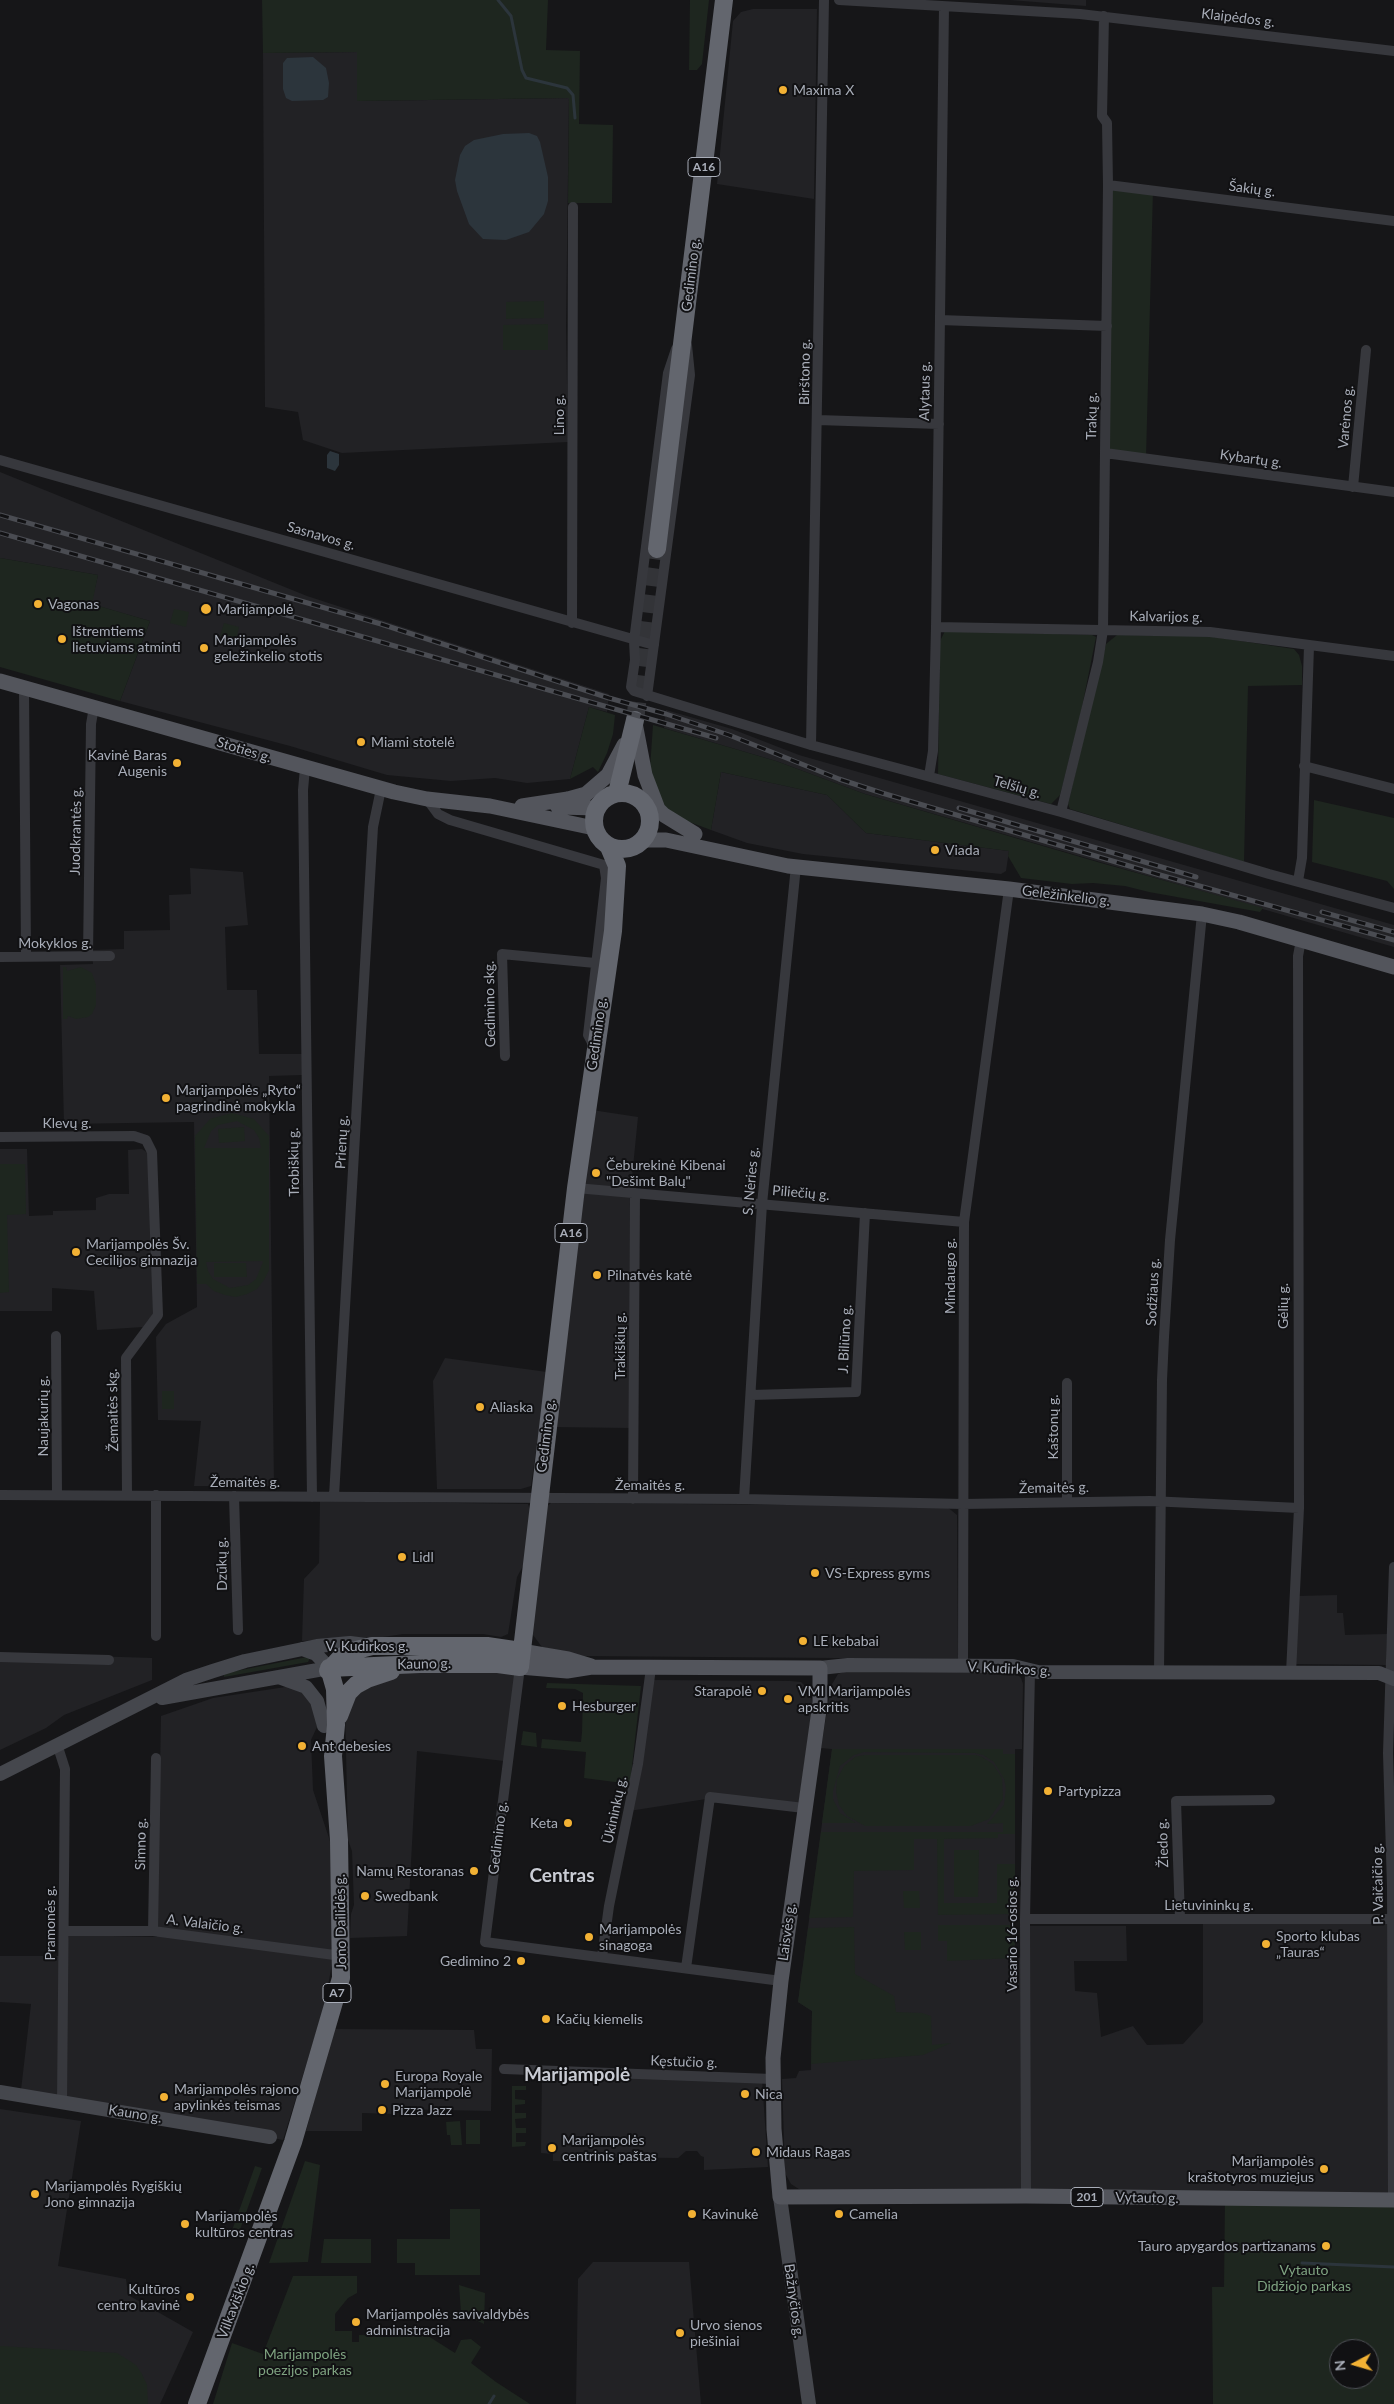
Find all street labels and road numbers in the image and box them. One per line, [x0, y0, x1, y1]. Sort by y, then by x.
street label: Klaipėdos g. [1200, 5, 1276, 31]
road number: A16 [688, 158, 720, 176]
street label: Šakių g. [1228, 178, 1276, 200]
street label: Gedimino g. [678, 237, 704, 313]
street label: Birštono g. [796, 339, 814, 405]
street label: Alytaus g. [916, 361, 934, 421]
street label: Varėnos g. [1335, 385, 1357, 449]
street label: Trakų g. [1083, 392, 1101, 440]
street label: Lino g. [551, 395, 567, 435]
street label: Kybartų g. [1219, 446, 1283, 472]
street label: Sasnavos g. [285, 518, 357, 554]
street label: Kalvarijos g. [1129, 608, 1203, 626]
street label: Stoties g. [215, 734, 273, 766]
street label: Telšių g. [991, 772, 1043, 802]
street label: Juodkrantės g. [67, 787, 85, 875]
street label: Geležinkelio g. [1021, 882, 1111, 910]
street label: Mokyklos g. [18, 935, 92, 951]
street label: Gedimino skg. [481, 961, 499, 1047]
street label: Gedimino g. [584, 996, 610, 1072]
street label: Klevų g. [42, 1115, 92, 1131]
street label: Prienų g. [332, 1115, 352, 1169]
street label: Trobiškių g. [285, 1127, 303, 1197]
street label: S. Nėries g. [740, 1146, 762, 1216]
street label: Piliečių g. [771, 1182, 831, 1204]
road number: A16 [555, 1224, 587, 1242]
street label: Mindaugo g. [942, 1238, 958, 1314]
street label: Sodžiaus g. [1143, 1258, 1163, 1326]
street label: Gėlių g. [1275, 1283, 1291, 1329]
street label: J. Biliūno g. [835, 1304, 855, 1374]
street label: Trakiškių g. [612, 1312, 628, 1380]
street label: Žemaitės skg. [104, 1368, 122, 1452]
street label: Naujakurių g. [35, 1376, 51, 1456]
street label: Kaštonų g. [1045, 1395, 1061, 1459]
street label: Gedimino g. [533, 1398, 559, 1474]
street label: Žemaitės g. [210, 1474, 280, 1490]
street label: Žemaitės g. [615, 1477, 685, 1493]
street label: Žemaitės g. [1019, 1479, 1089, 1497]
street label: Dzūkų g. [213, 1537, 231, 1591]
street label: V. Kudirkos g. [325, 1638, 409, 1654]
street label: Kauno g. [397, 1655, 451, 1673]
street label: V. Kudirkos g. [967, 1658, 1051, 1680]
street label: Ūkininkų g. [600, 1775, 630, 1845]
street label: Gedimino g. [485, 1800, 511, 1876]
street label: Simno g. [132, 1818, 150, 1870]
street label: Žiedo g. [1154, 1818, 1172, 1868]
street label: P. Vaičaičio g. [1369, 1843, 1387, 1925]
street label: Jono Dailidės g. [332, 1874, 350, 1970]
street label: Vasario 16-osios g. [1004, 1876, 1020, 1992]
street label: Pramonės g. [42, 1885, 58, 1961]
street label: Lietuvininkų g. [1164, 1897, 1254, 1913]
street label: Laisvės g. [775, 1902, 799, 1962]
street label: A. Valaičio g. [165, 1911, 245, 1937]
road number: A7 [323, 1984, 351, 2002]
street label: Kęstučio g. [650, 2052, 718, 2072]
street label: Kauno g. [107, 2101, 163, 2127]
road number: 201 [1071, 2188, 1103, 2206]
street label: Vytauto g. [1115, 2189, 1179, 2207]
street label: Vilkaviškio g. [214, 2261, 258, 2341]
street label: Bažnyčios g. [780, 2263, 808, 2339]

